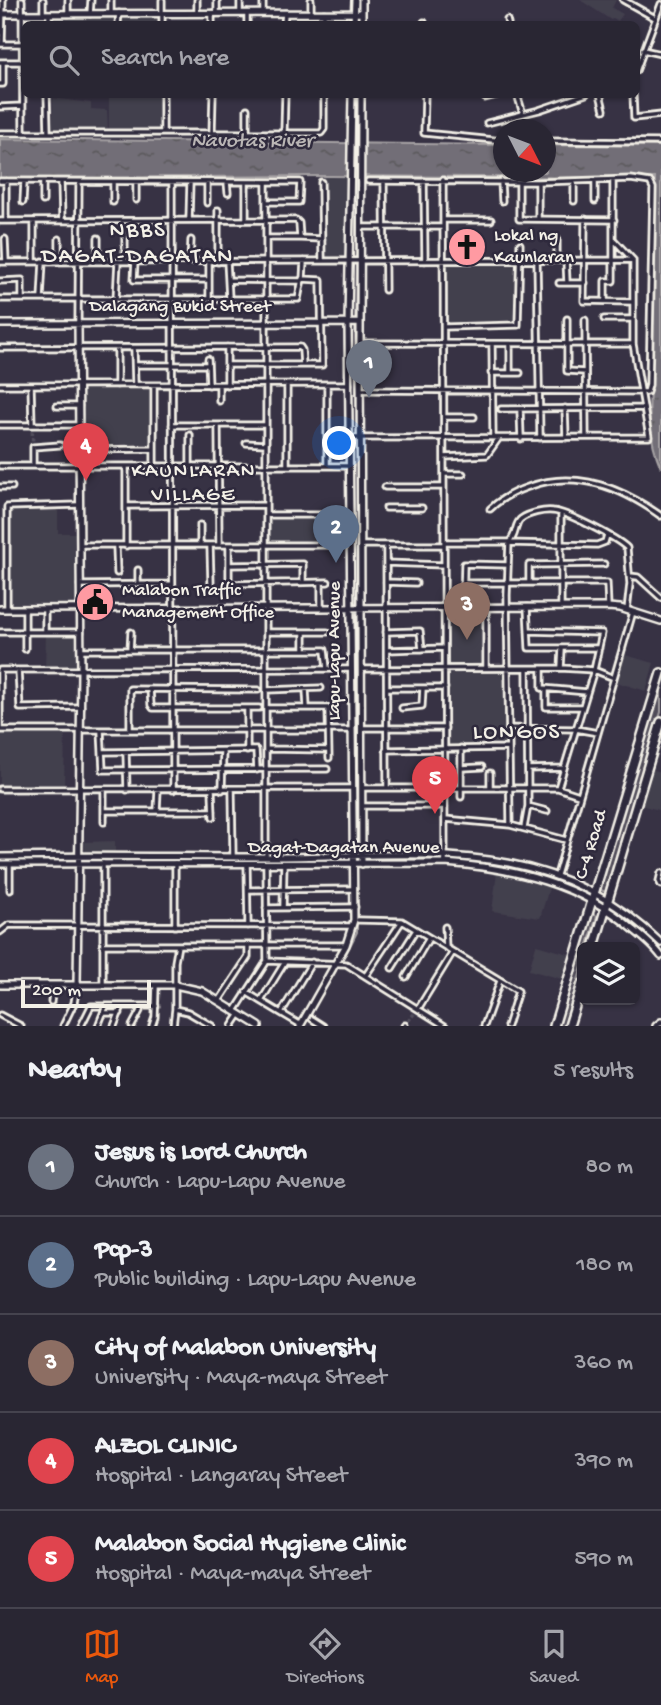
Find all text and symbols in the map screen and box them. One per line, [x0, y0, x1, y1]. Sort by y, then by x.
search box [21, 21, 640, 98]
icon: search [45, 41, 83, 79]
text: Search here [101, 44, 229, 75]
north arrow [493, 119, 556, 182]
water label: Navotas River [191, 130, 317, 155]
district label: NBBS DAGAT-DAGATAN [40, 218, 234, 271]
place label: Lokal ng Kaunlaran [494, 225, 574, 270]
church icon: Lokal ng Kaunlaran [446, 226, 488, 268]
street label: Dalagang Bukid Street [88, 296, 273, 319]
pin: 1 [346, 340, 392, 398]
pin: 4 [63, 423, 109, 481]
your location [322, 426, 356, 460]
district label: KAUNLARAN VILLAGE [132, 460, 256, 509]
pin: 2 [313, 505, 359, 563]
place label: Malabon Traffic Management Office [122, 580, 274, 625]
public building icon: Malabon Traffic Management Office [74, 581, 116, 623]
street label: Lapu-Lapu Avenue [324, 581, 347, 721]
pin: 3 [444, 582, 490, 640]
district label: LONGOS [473, 720, 561, 747]
pin: 5 [412, 756, 458, 814]
street label: C-4 Road [571, 806, 614, 882]
street label: Dagat-Dagatan Avenue [246, 837, 440, 860]
map controls [577, 942, 640, 1005]
button: layers [577, 942, 640, 1005]
scale bar [21, 977, 150, 1009]
text: 200 m [32, 980, 81, 1003]
text: Nearby [28, 1054, 121, 1089]
text: 5 results [553, 1058, 633, 1085]
text: Jesus is Lord Church [95, 1138, 307, 1169]
text: 1 [46, 1154, 56, 1181]
text: 80 m [586, 1154, 633, 1181]
text: Church · Lapu-Lapu Avenue [95, 1169, 345, 1196]
text: Pcp-3 [95, 1236, 153, 1267]
text: 2 [45, 1252, 57, 1279]
text: 180 m [576, 1252, 633, 1279]
text: Public building · Lapu-Lapu Avenue [95, 1267, 416, 1294]
text: City of Malabon University [95, 1334, 376, 1365]
text: 3 [45, 1350, 57, 1377]
text: 360 m [575, 1350, 633, 1377]
text: University · Maya-maya Street [95, 1365, 387, 1392]
text: ALZOL CLINIC [95, 1432, 235, 1463]
text: 4 [46, 1448, 56, 1475]
text: 390 m [575, 1448, 633, 1475]
text: Hospital · Langaray Street [95, 1463, 347, 1490]
text: Malabon Social Hygiene Clinic [95, 1530, 405, 1561]
text: 5 [45, 1546, 57, 1573]
text: 590 m [575, 1546, 633, 1573]
text: Hospital · Maya-maya Street [95, 1561, 370, 1588]
tab: Map [83, 1625, 121, 1690]
tab: Directions [287, 1625, 364, 1690]
tab: Saved [529, 1625, 578, 1690]

